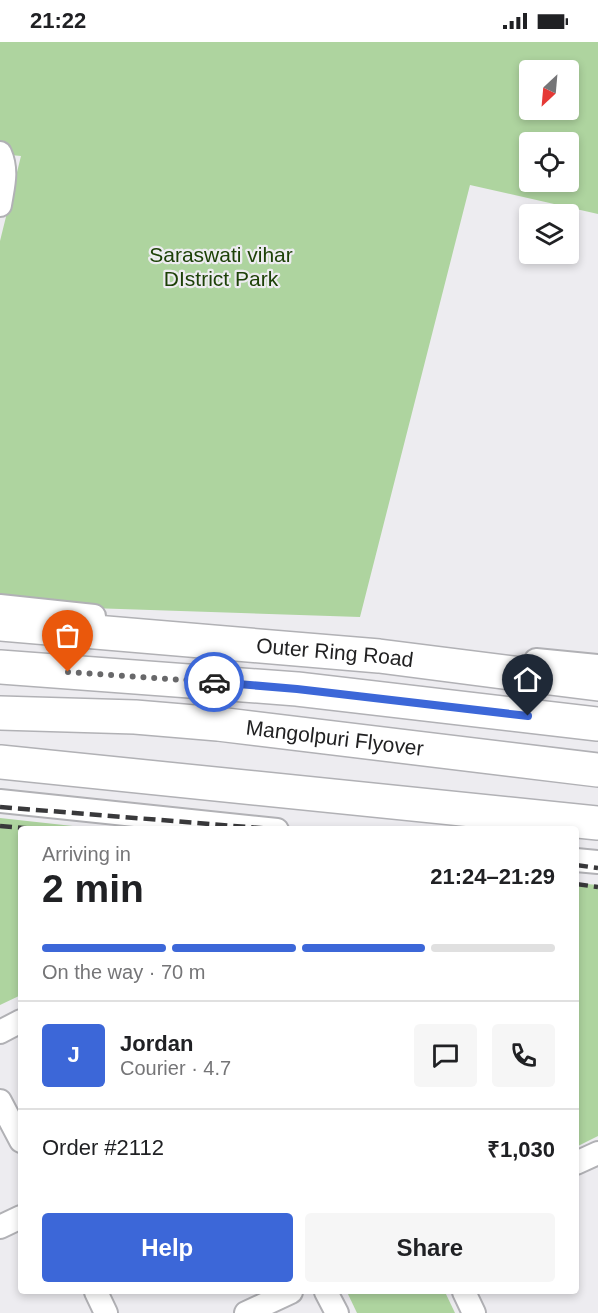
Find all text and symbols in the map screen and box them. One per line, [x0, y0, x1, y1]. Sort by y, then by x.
text: 21:22 [30, 8, 86, 33]
north arrow [519, 60, 579, 120]
map controls [519, 60, 579, 264]
button: locate [519, 132, 579, 192]
button: layers [519, 204, 579, 264]
park label: Saraswati vihar DIstrict Park [149, 243, 293, 290]
pin [42, 610, 93, 672]
icon: bag [51, 619, 84, 652]
street label: Outer Ring Road [255, 634, 415, 671]
courier [184, 652, 244, 712]
pin [502, 654, 553, 716]
icon: home [511, 663, 544, 696]
icon: car [198, 666, 231, 699]
street label: Mangolpuri Flyover [245, 715, 425, 760]
text: Arriving in [42, 843, 131, 865]
text: 21:24–21:29 [430, 864, 555, 889]
text: 2 min [42, 867, 144, 910]
text: On the way · 70 m [42, 961, 205, 983]
button: chat [414, 1024, 477, 1087]
button: phone [492, 1024, 555, 1087]
text: Jordan [120, 1031, 193, 1056]
text: J [67, 1042, 80, 1067]
text: Courier · 4.7 [120, 1057, 231, 1079]
text: Order #2112 [42, 1135, 164, 1160]
text: ₹1,030 [487, 1137, 555, 1162]
button: Help [42, 1213, 293, 1282]
button: Share [305, 1213, 555, 1282]

